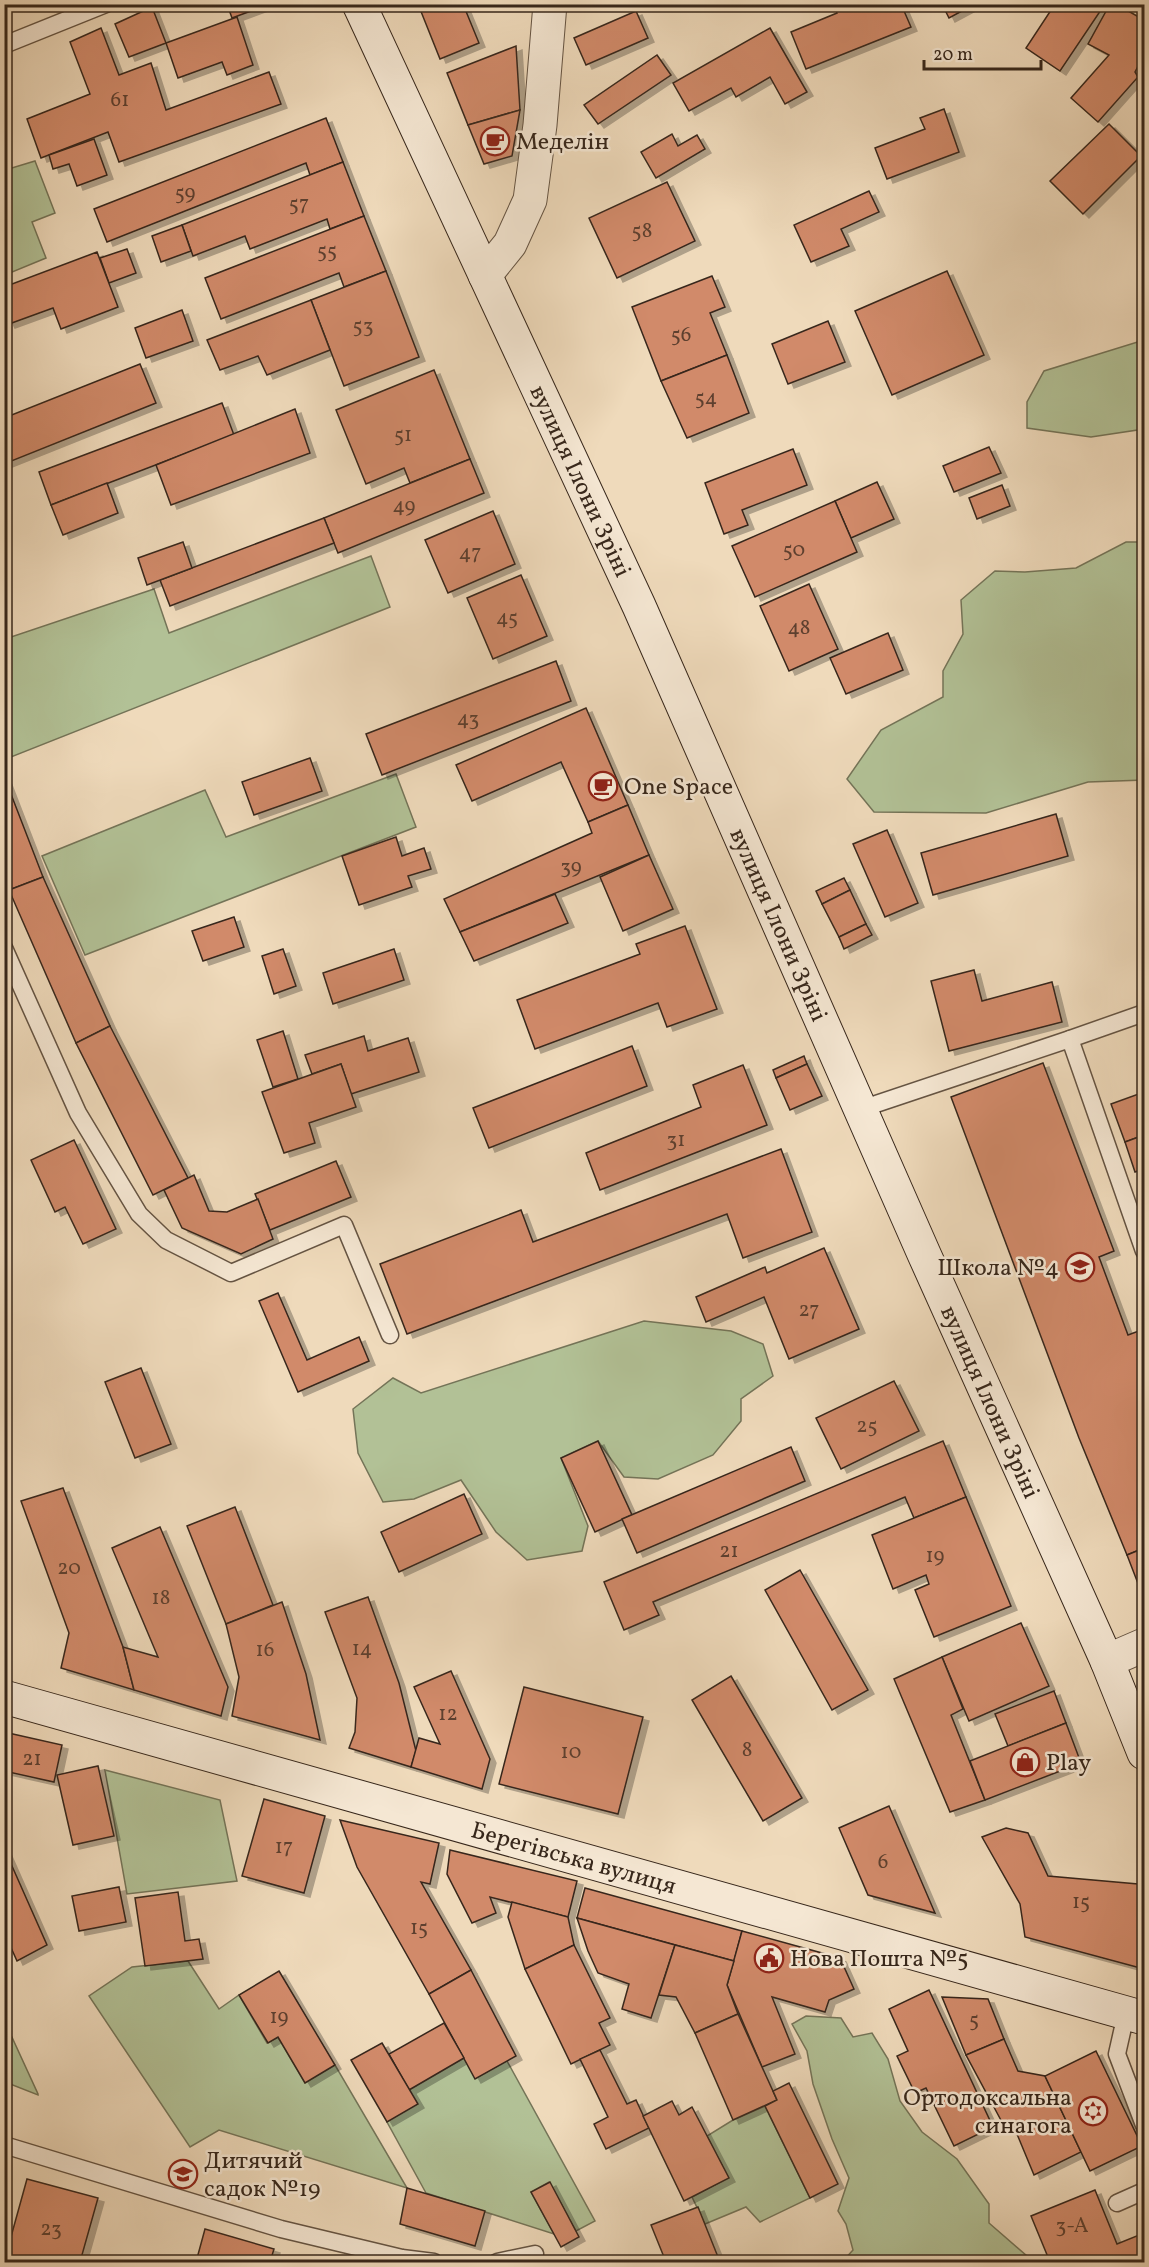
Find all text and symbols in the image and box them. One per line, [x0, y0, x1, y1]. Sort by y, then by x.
scale bar [924, 33, 1041, 71]
text: 20 m [933, 43, 973, 68]
house number: 61 [111, 86, 129, 115]
cafe icon: Меделін [479, 125, 511, 157]
place label: Меделін [516, 126, 609, 160]
house number: 59 [175, 179, 195, 208]
house number: 57 [289, 190, 309, 219]
house number: 58 [632, 217, 652, 246]
house number: 55 [317, 237, 337, 266]
house number: 53 [353, 312, 373, 341]
house number: 56 [671, 321, 691, 350]
street label: вулиця Ілони Зріні [520, 380, 638, 583]
house number: 54 [695, 384, 717, 413]
house number: 51 [394, 421, 412, 450]
house number: 49 [393, 492, 416, 521]
house number: 50 [783, 536, 805, 565]
house number: 47 [459, 539, 481, 568]
house number: 45 [496, 604, 518, 633]
house number: 48 [788, 614, 810, 643]
house number: 43 [457, 705, 479, 734]
cafe icon: One Space [587, 770, 619, 802]
place label: One Space [624, 771, 733, 805]
street label: вулиця Ілони Зріні [720, 823, 835, 1028]
house number: 39 [560, 853, 582, 882]
house number: 31 [667, 1126, 685, 1155]
school or university icon: Школа №4 [1064, 1251, 1096, 1283]
place label: Школа №4 [937, 1252, 1059, 1286]
house number: 27 [799, 1296, 819, 1325]
street label: вулиця Ілони Зріні [930, 1301, 1047, 1505]
house number: 25 [856, 1412, 878, 1441]
house number: 21 [719, 1537, 739, 1566]
house number: 19 [925, 1542, 945, 1571]
house number: 20 [57, 1554, 81, 1583]
house number: 18 [152, 1584, 170, 1613]
house number: 14 [352, 1635, 372, 1664]
house number: 16 [256, 1636, 274, 1665]
house number: 12 [438, 1700, 458, 1729]
house number: 8 [742, 1736, 752, 1765]
house number: 10 [561, 1738, 581, 1767]
house number: 21 [22, 1745, 42, 1774]
shop icon: Play [1009, 1746, 1041, 1778]
place label: Play [1046, 1747, 1091, 1781]
street label: Берегівська вулиця [467, 1814, 680, 1904]
house number: 17 [275, 1833, 293, 1862]
house number: 6 [878, 1848, 888, 1877]
house number: 15 [1072, 1888, 1090, 1917]
house number: 15 [410, 1914, 428, 1943]
public building icon: Нова Пошта №5 [753, 1942, 785, 1974]
place label: Нова Пошта №5 [790, 1943, 969, 1977]
house number: 19 [269, 2003, 289, 2032]
house number: 5 [969, 2006, 979, 2035]
place label: Ортодоксальна синагога [903, 2082, 1072, 2144]
synagogue icon: Ортодоксальна синагога [1077, 2095, 1109, 2127]
place label: Дитячий садок №19 [204, 2145, 320, 2207]
school or university icon: Дитячий садок №19 [167, 2158, 199, 2190]
house number: 3-А [1055, 2212, 1089, 2241]
house number: 23 [40, 2215, 62, 2244]

